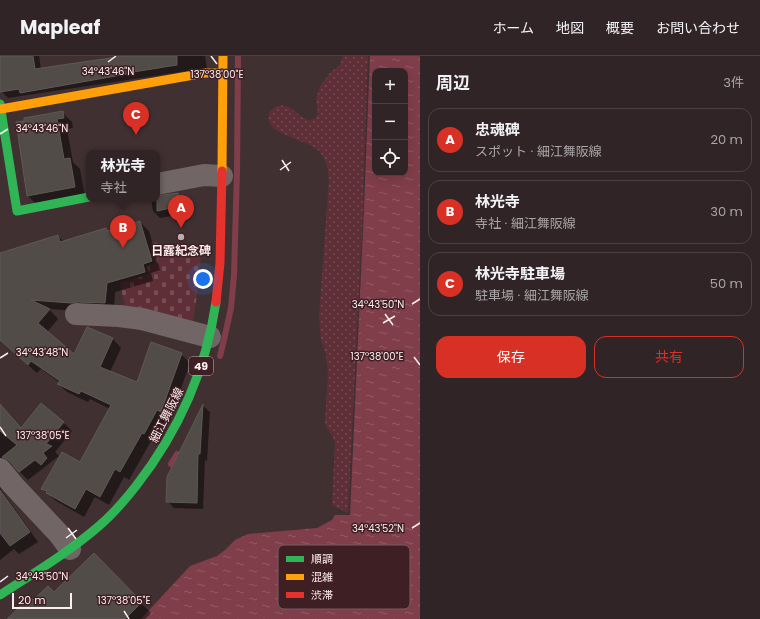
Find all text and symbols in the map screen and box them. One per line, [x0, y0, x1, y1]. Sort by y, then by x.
text: Mapleaf [20, 14, 100, 41]
text: ホーム [492, 18, 534, 38]
text: 地図 [556, 18, 584, 38]
text: 概要 [606, 18, 634, 38]
text: お問い合わせ [656, 18, 740, 38]
text: 34°43'46"N [82, 64, 134, 79]
text: 137°38'00"E [190, 67, 244, 82]
map controls [372, 68, 408, 176]
button: + [372, 68, 408, 104]
text: 周辺 [436, 71, 470, 95]
text: 3件 [723, 73, 744, 92]
pin: C [123, 102, 149, 135]
button: − [372, 104, 408, 140]
text: 忠魂碑 [475, 119, 520, 140]
text: 34°43'46"N [16, 121, 68, 136]
text: A [445, 130, 455, 149]
text: 20 m [710, 130, 743, 149]
button: locate [372, 140, 408, 176]
text: スポット · 細江舞阪線 [475, 142, 602, 161]
popup [86, 150, 160, 202]
text: 林光寺 [100, 155, 146, 176]
text: 寺社 [100, 178, 127, 197]
text: 林光寺 [475, 191, 520, 212]
pin: A [168, 195, 194, 228]
text: B [446, 202, 454, 221]
text: 30 m [710, 202, 743, 221]
text: 寺社 · 細江舞阪線 [475, 214, 576, 233]
pin: B [110, 215, 136, 248]
marker: 日露紀念碑 [176, 232, 186, 242]
place label: 日露紀念碑 [151, 242, 211, 259]
text: 林光寺駐車場 [475, 263, 565, 284]
your location [193, 269, 213, 289]
text: C [445, 274, 455, 293]
text: 50 m [710, 274, 743, 293]
text: 駐車場 · 細江舞阪線 [475, 286, 589, 305]
text: 34°43'50"N [352, 297, 404, 312]
button: 保存 [436, 336, 586, 378]
button: 共有 [594, 336, 744, 378]
text: 34°43'48"N [16, 345, 68, 360]
text: 137°38'00"E [350, 349, 404, 364]
road number: 49 [189, 357, 213, 375]
street label: 細江舞阪線 [145, 384, 187, 446]
text: 137°38'05"E [16, 428, 70, 443]
text: 34°43'52"N [352, 521, 404, 536]
legend [278, 545, 410, 609]
text: 順調 [311, 551, 333, 567]
text: 34°43'50"N [16, 569, 68, 584]
text: 混雑 [311, 569, 333, 585]
text: 渋滞 [311, 587, 333, 603]
scale bar [12, 591, 72, 610]
text: 20 m [18, 592, 46, 608]
text: 137°38'05"E [97, 593, 151, 608]

